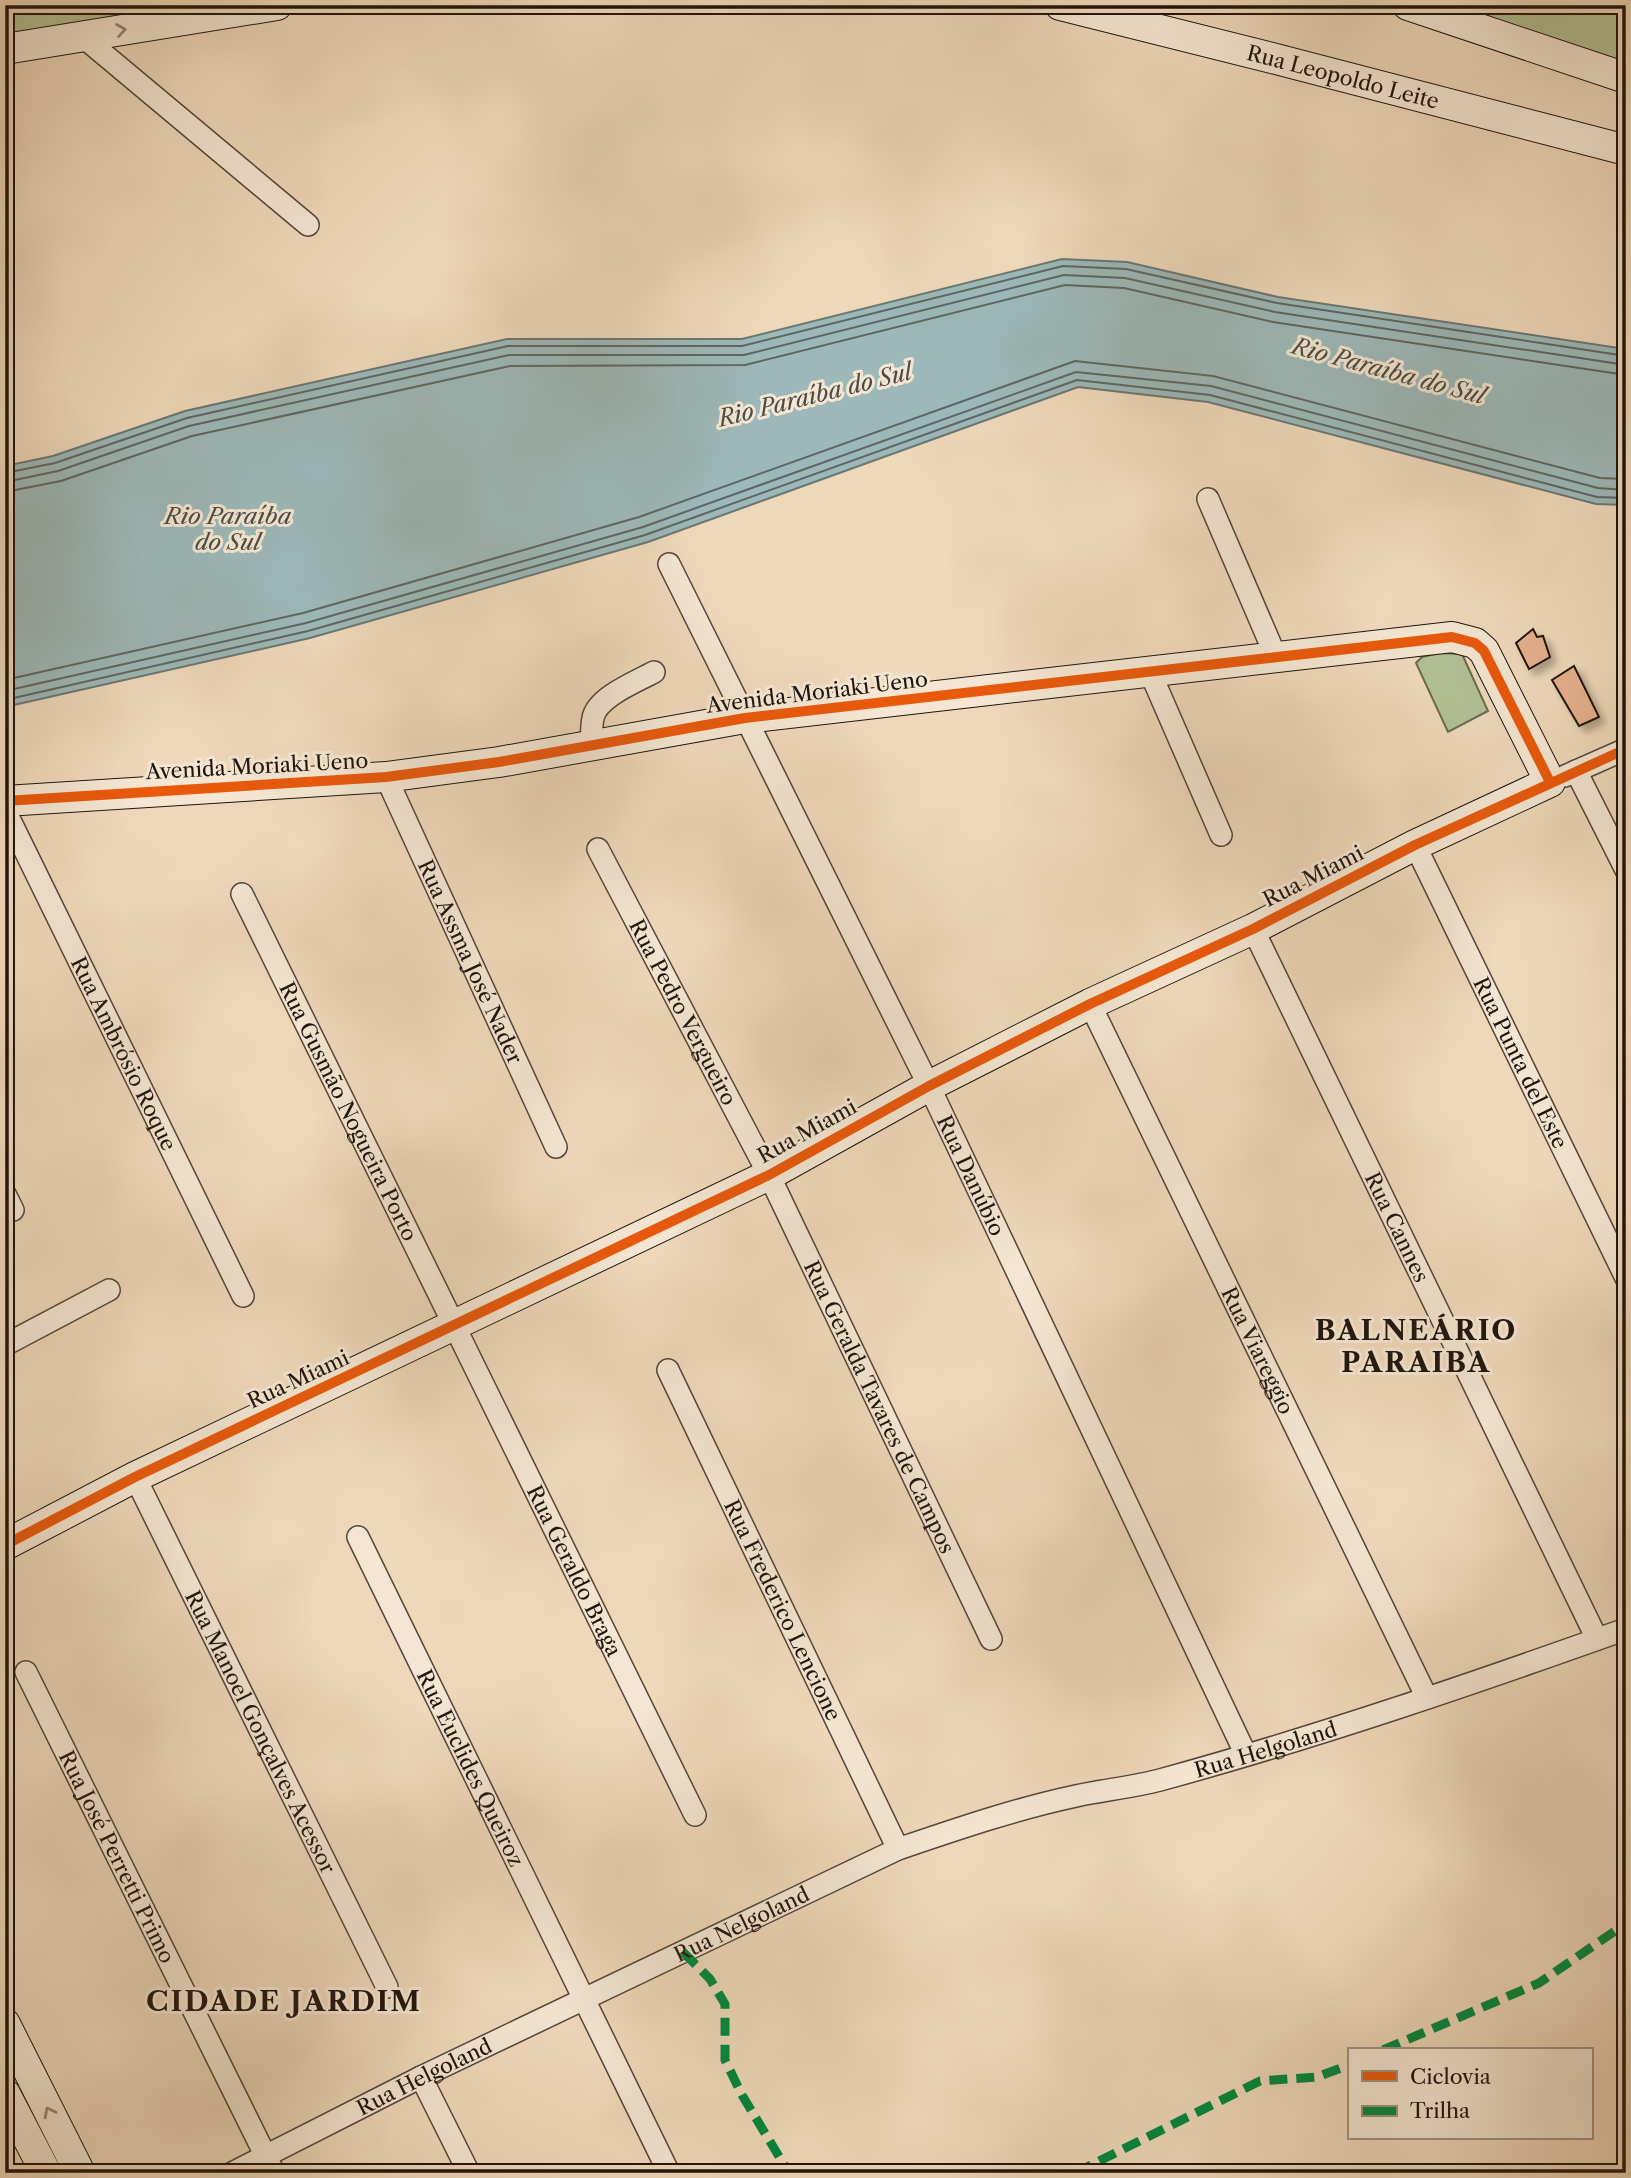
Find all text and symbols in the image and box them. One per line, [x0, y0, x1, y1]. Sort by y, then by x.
one-way arrow [115, 23, 127, 38]
street label: Rua Leopoldo Leite [1244, 40, 1442, 113]
water label: Rio Paraíba do Sul [1287, 331, 1491, 411]
water label: Rio Paraíba do Sul [713, 357, 917, 433]
water label: Rio Paraíba do Sul [163, 502, 292, 556]
street label: Avenida Moriaki Ueno [704, 666, 929, 718]
street label: Avenida Moriaki Ueno [144, 748, 369, 784]
street label: Rua Miami [1259, 840, 1367, 912]
street label: Rua Assma José Nader [413, 856, 528, 1068]
street label: Rua Pedro Vergueiro [624, 915, 742, 1109]
street label: Rua Ambrósio Roque [66, 952, 182, 1154]
street label: Rua Punta del Este [1469, 973, 1573, 1152]
street label: Rua Gusmão Nogueira Porto [275, 978, 423, 1245]
street label: Rua Miami [753, 1094, 861, 1168]
street label: Rua Danúbio [932, 1111, 1011, 1240]
street label: Rua Cannes [1360, 1168, 1435, 1286]
street label: Rua Geralda Tavares de Campos [799, 1256, 961, 1557]
street label: Rua Viareggio [1217, 1283, 1300, 1418]
district label: BALNEÁRIO PARAIBA [1315, 1313, 1517, 1379]
street label: Rua Miami [243, 1345, 353, 1413]
street label: Rua Geraldo Braga [522, 1481, 628, 1661]
street label: Rua Frederico Lencione [720, 1495, 847, 1724]
street label: Rua Manoel Gonçalves Acessor [180, 1586, 341, 1877]
street label: Rua Euclides Queiroz [412, 1665, 530, 1870]
street label: Rua Helgoland [1192, 1716, 1340, 1782]
street label: Rua José Perretti Primo [54, 1746, 181, 1967]
street label: Rua Nelgoland [670, 1881, 813, 1967]
district label: CIDADE JARDIM [146, 1984, 422, 2018]
street label: Rua Helgoland [352, 2033, 496, 2120]
legend [1348, 2048, 1592, 2140]
text: Ciclovia [1410, 2064, 1492, 2089]
text: Trilha [1410, 2098, 1471, 2123]
one-way arrow [44, 2107, 58, 2119]

